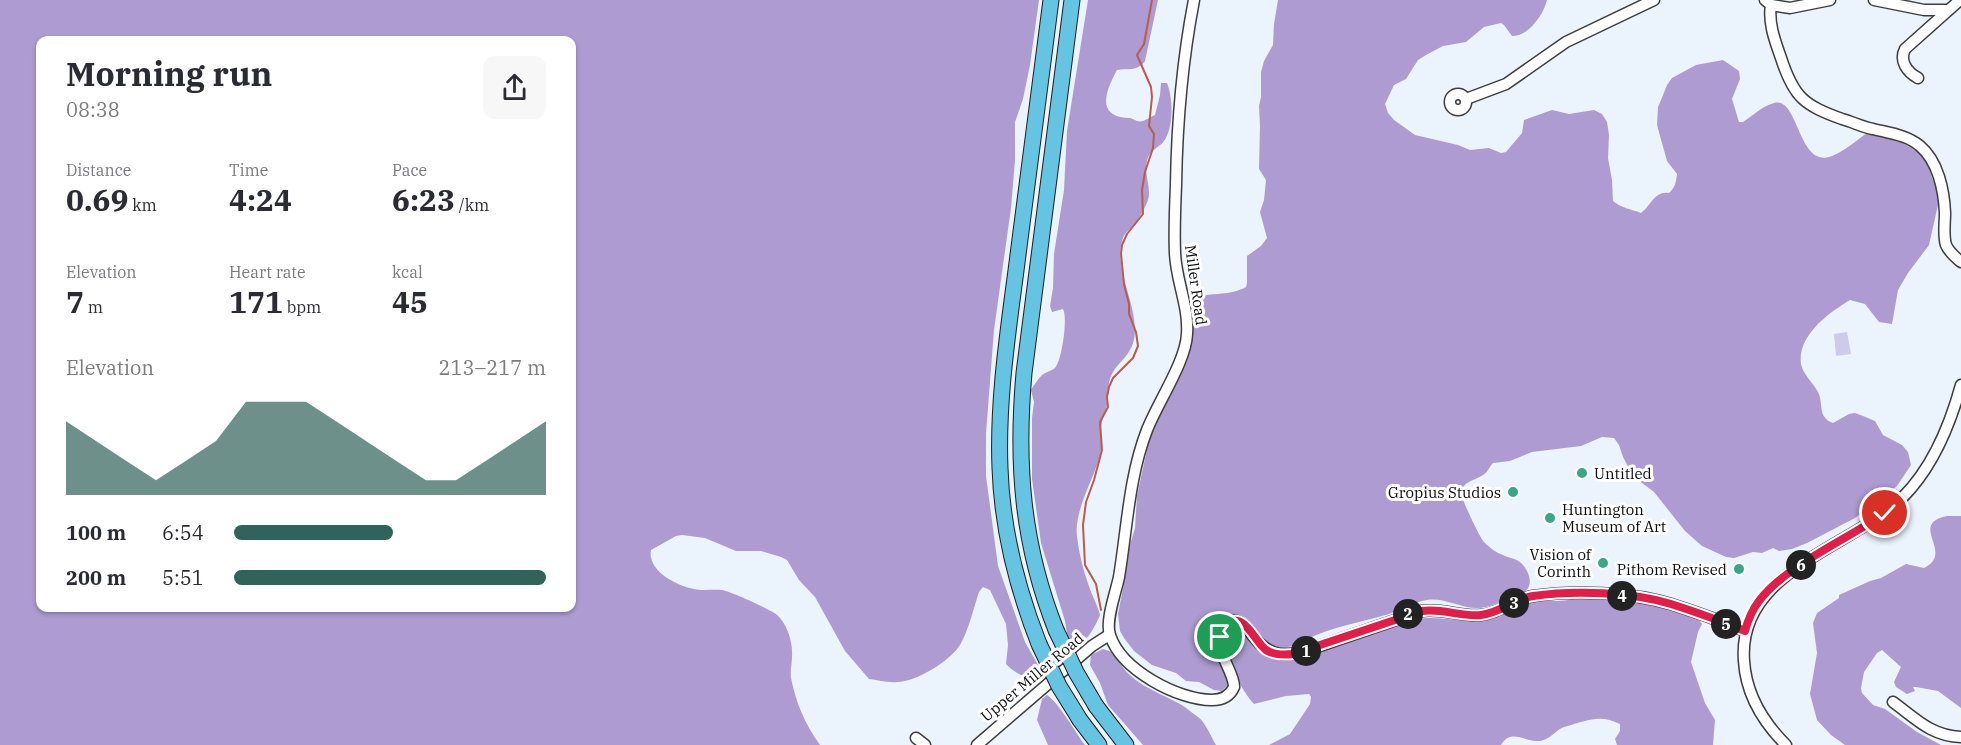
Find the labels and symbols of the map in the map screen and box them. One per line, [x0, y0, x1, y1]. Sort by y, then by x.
street label: Miller Road [1181, 244, 1211, 326]
place label: Untitled [1594, 464, 1652, 483]
marker: Untitled [1575, 466, 1589, 480]
place label: Gropius Studios [1388, 483, 1501, 502]
marker: Gropius Studios [1506, 485, 1520, 499]
pin [1859, 487, 1910, 538]
place label: Huntington Museum of Art [1562, 500, 1666, 536]
marker: Huntington Museum of Art [1543, 511, 1557, 525]
place label: Vision of Corinth [1530, 545, 1592, 581]
pin: 6 [1786, 550, 1816, 580]
marker: Vision of Corinth [1596, 556, 1610, 570]
place label: Pithom Revised [1617, 560, 1727, 579]
marker: Pithom Revised [1732, 562, 1746, 576]
pin: 4 [1607, 581, 1637, 611]
pin: 3 [1499, 588, 1529, 618]
pin: 2 [1393, 599, 1423, 629]
pin: 5 [1711, 609, 1741, 639]
pin [1194, 611, 1245, 662]
street label: Upper Miller Road [977, 628, 1087, 726]
pin: 1 [1291, 636, 1321, 666]

